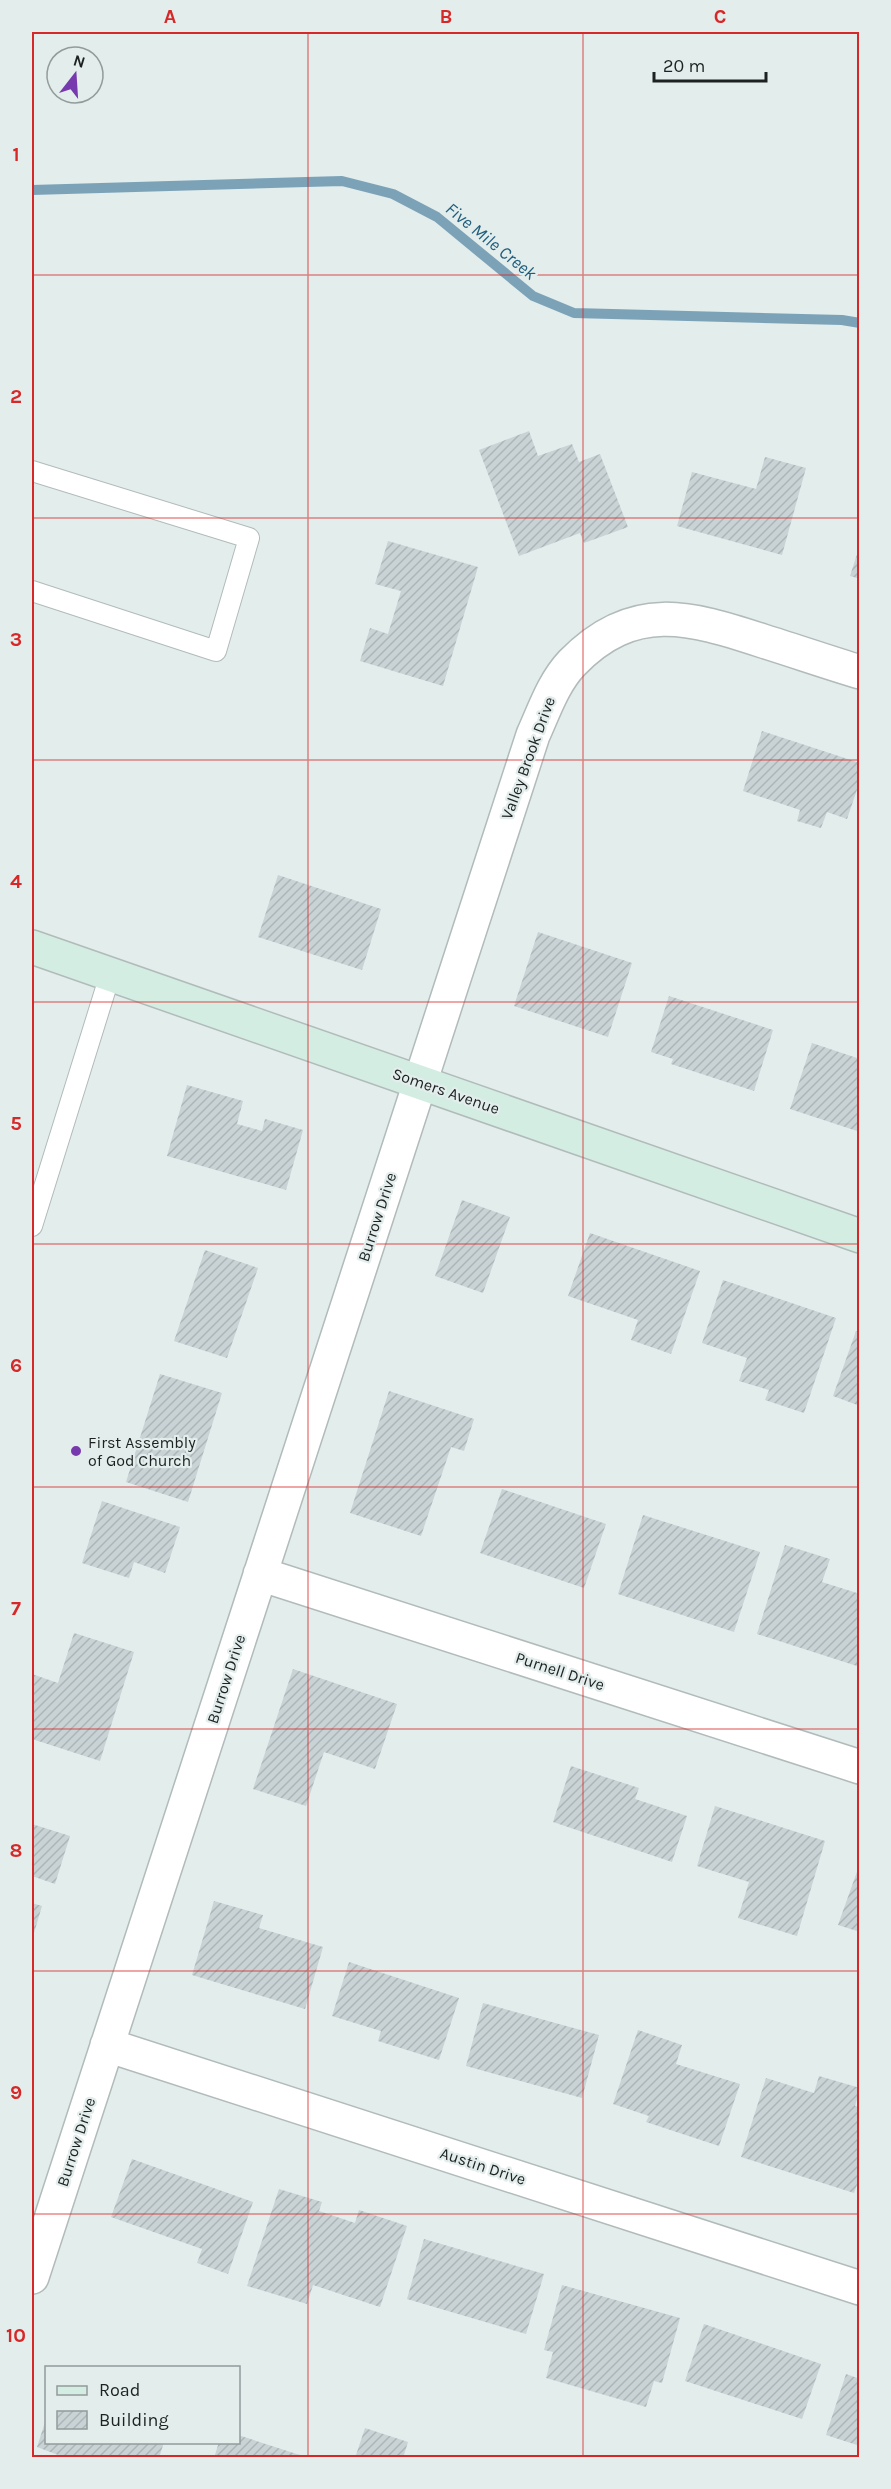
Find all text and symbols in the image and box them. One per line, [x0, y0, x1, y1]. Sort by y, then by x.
text: A [164, 5, 177, 28]
text: B [440, 5, 452, 28]
text: C [714, 5, 726, 28]
north arrow [45, 45, 105, 105]
scale bar [654, 45, 766, 83]
text: N [71, 50, 88, 72]
text: 20 m [663, 55, 705, 77]
text: 1 [12, 143, 20, 166]
water label: Five Mile Creek [441, 198, 542, 285]
text: 2 [10, 385, 22, 408]
text: 3 [10, 628, 22, 651]
street label: Valley Brook Drive [497, 694, 559, 822]
text: 4 [10, 870, 22, 893]
street label: Somers Avenue [390, 1064, 502, 1118]
text: 5 [10, 1112, 22, 1135]
street label: Burrow Drive [354, 1170, 400, 1264]
text: 6 [10, 1354, 22, 1377]
place label: First Assembly of God Church [88, 1433, 196, 1470]
marker: First Assembly of God Church [69, 1444, 83, 1458]
text: 7 [11, 1597, 21, 1620]
street label: Burrow Drive [203, 1632, 249, 1726]
street label: Purnell Drive [513, 1648, 607, 1694]
text: 8 [10, 1839, 22, 1862]
text: 9 [10, 2081, 22, 2104]
street label: Burrow Drive [53, 2095, 99, 2189]
street label: Austin Drive [438, 2143, 528, 2189]
text: 10 [6, 2324, 26, 2347]
legend [45, 2366, 240, 2444]
text: Road [99, 2379, 140, 2401]
text: Building [99, 2409, 169, 2431]

